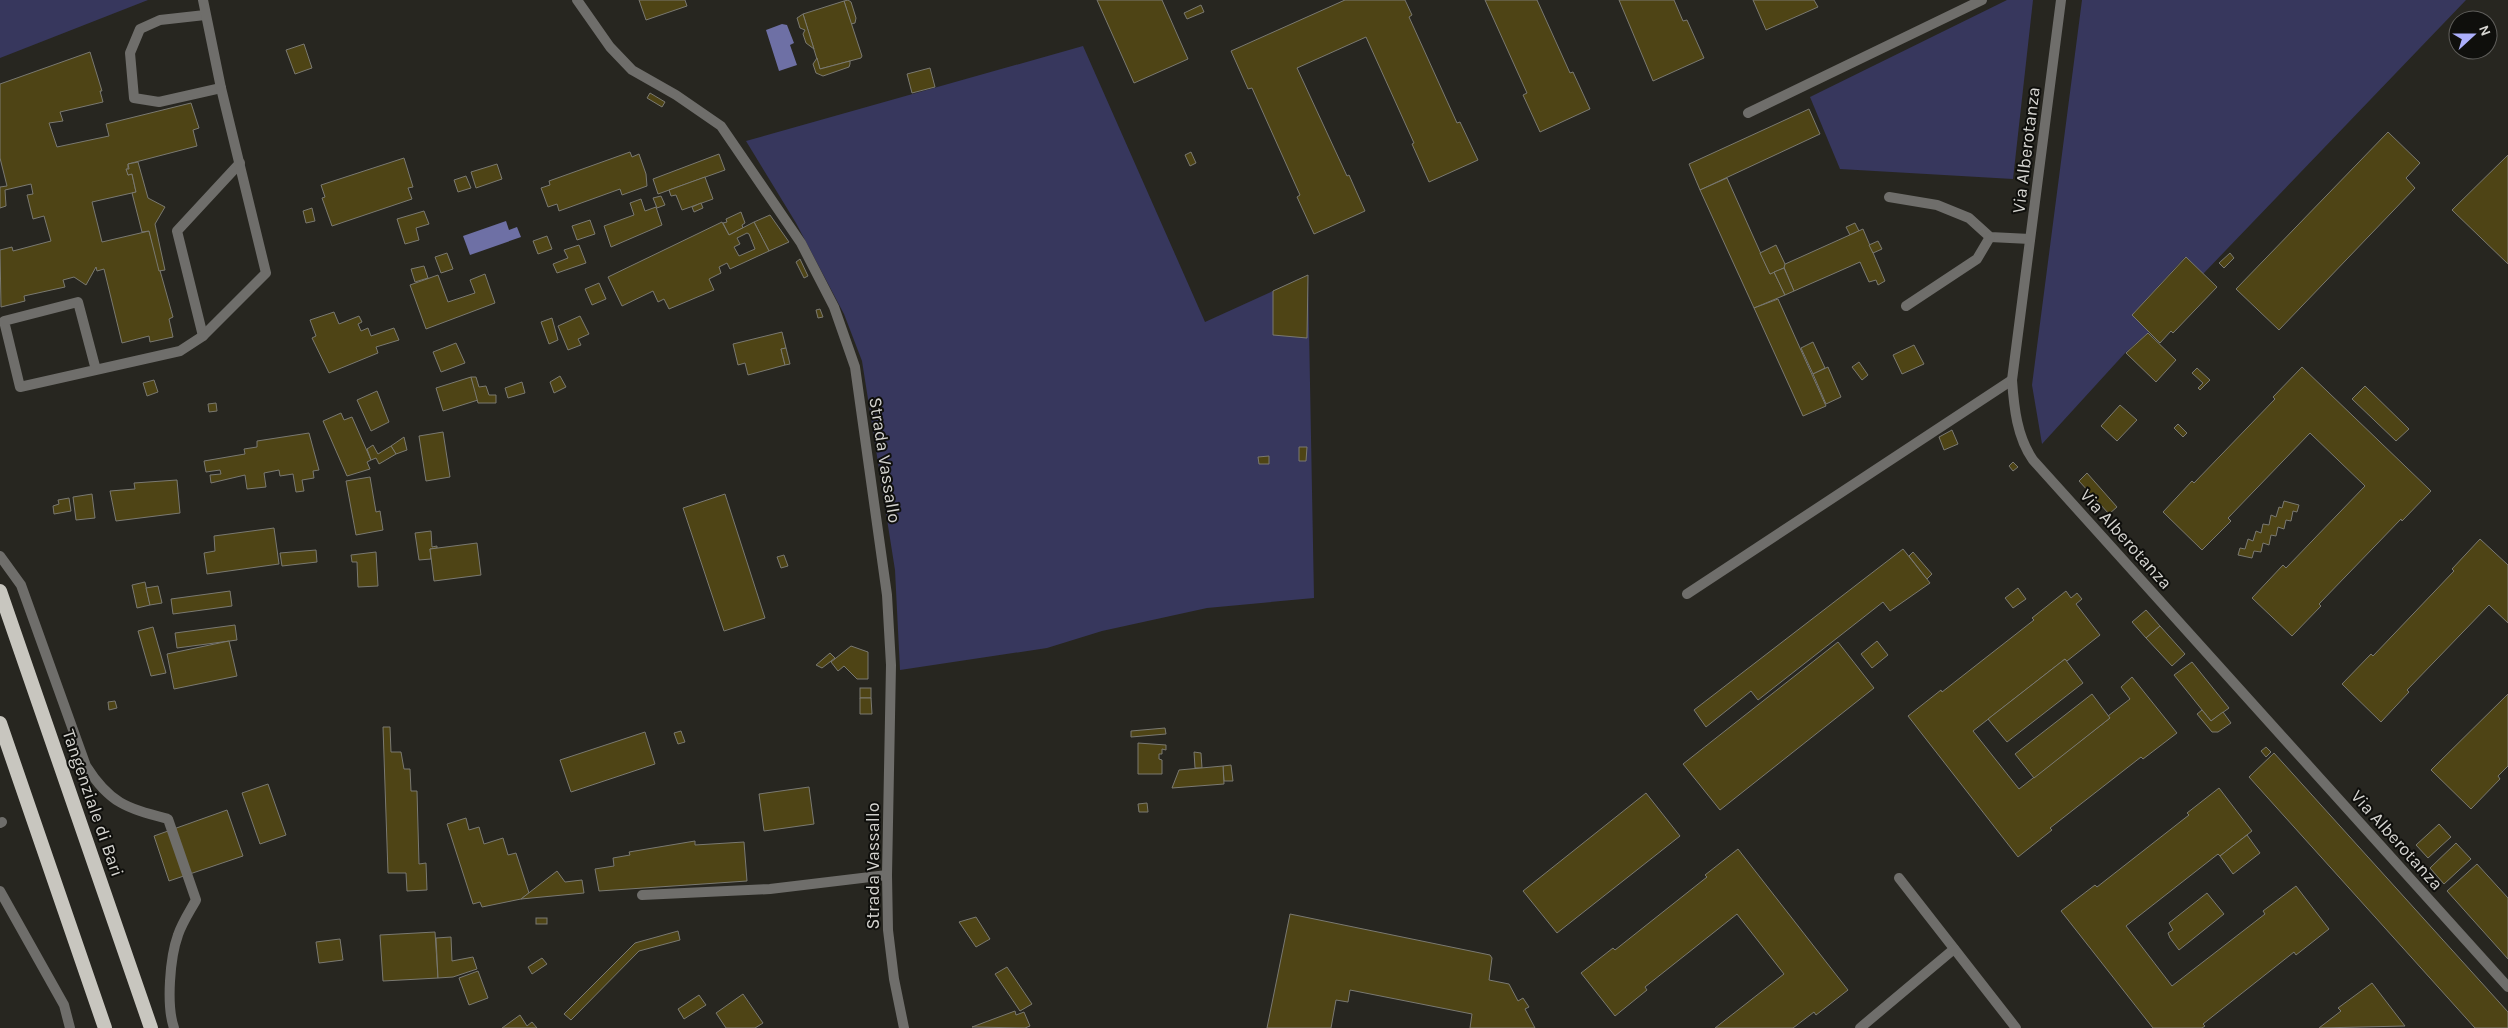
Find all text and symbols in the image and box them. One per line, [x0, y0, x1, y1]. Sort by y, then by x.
north arrow [2448, 10, 2498, 60]
text: N [2475, 23, 2494, 38]
street label: Via Alberotanza [2007, 85, 2045, 215]
street label: Strada Vassallo [864, 395, 906, 525]
street label: Via Alberotanza [2075, 484, 2177, 594]
street label: Tangenziale di Bari [58, 727, 128, 879]
street label: Via Alberotanza [2346, 785, 2448, 895]
street label: Strada Vassallo [862, 802, 884, 930]

